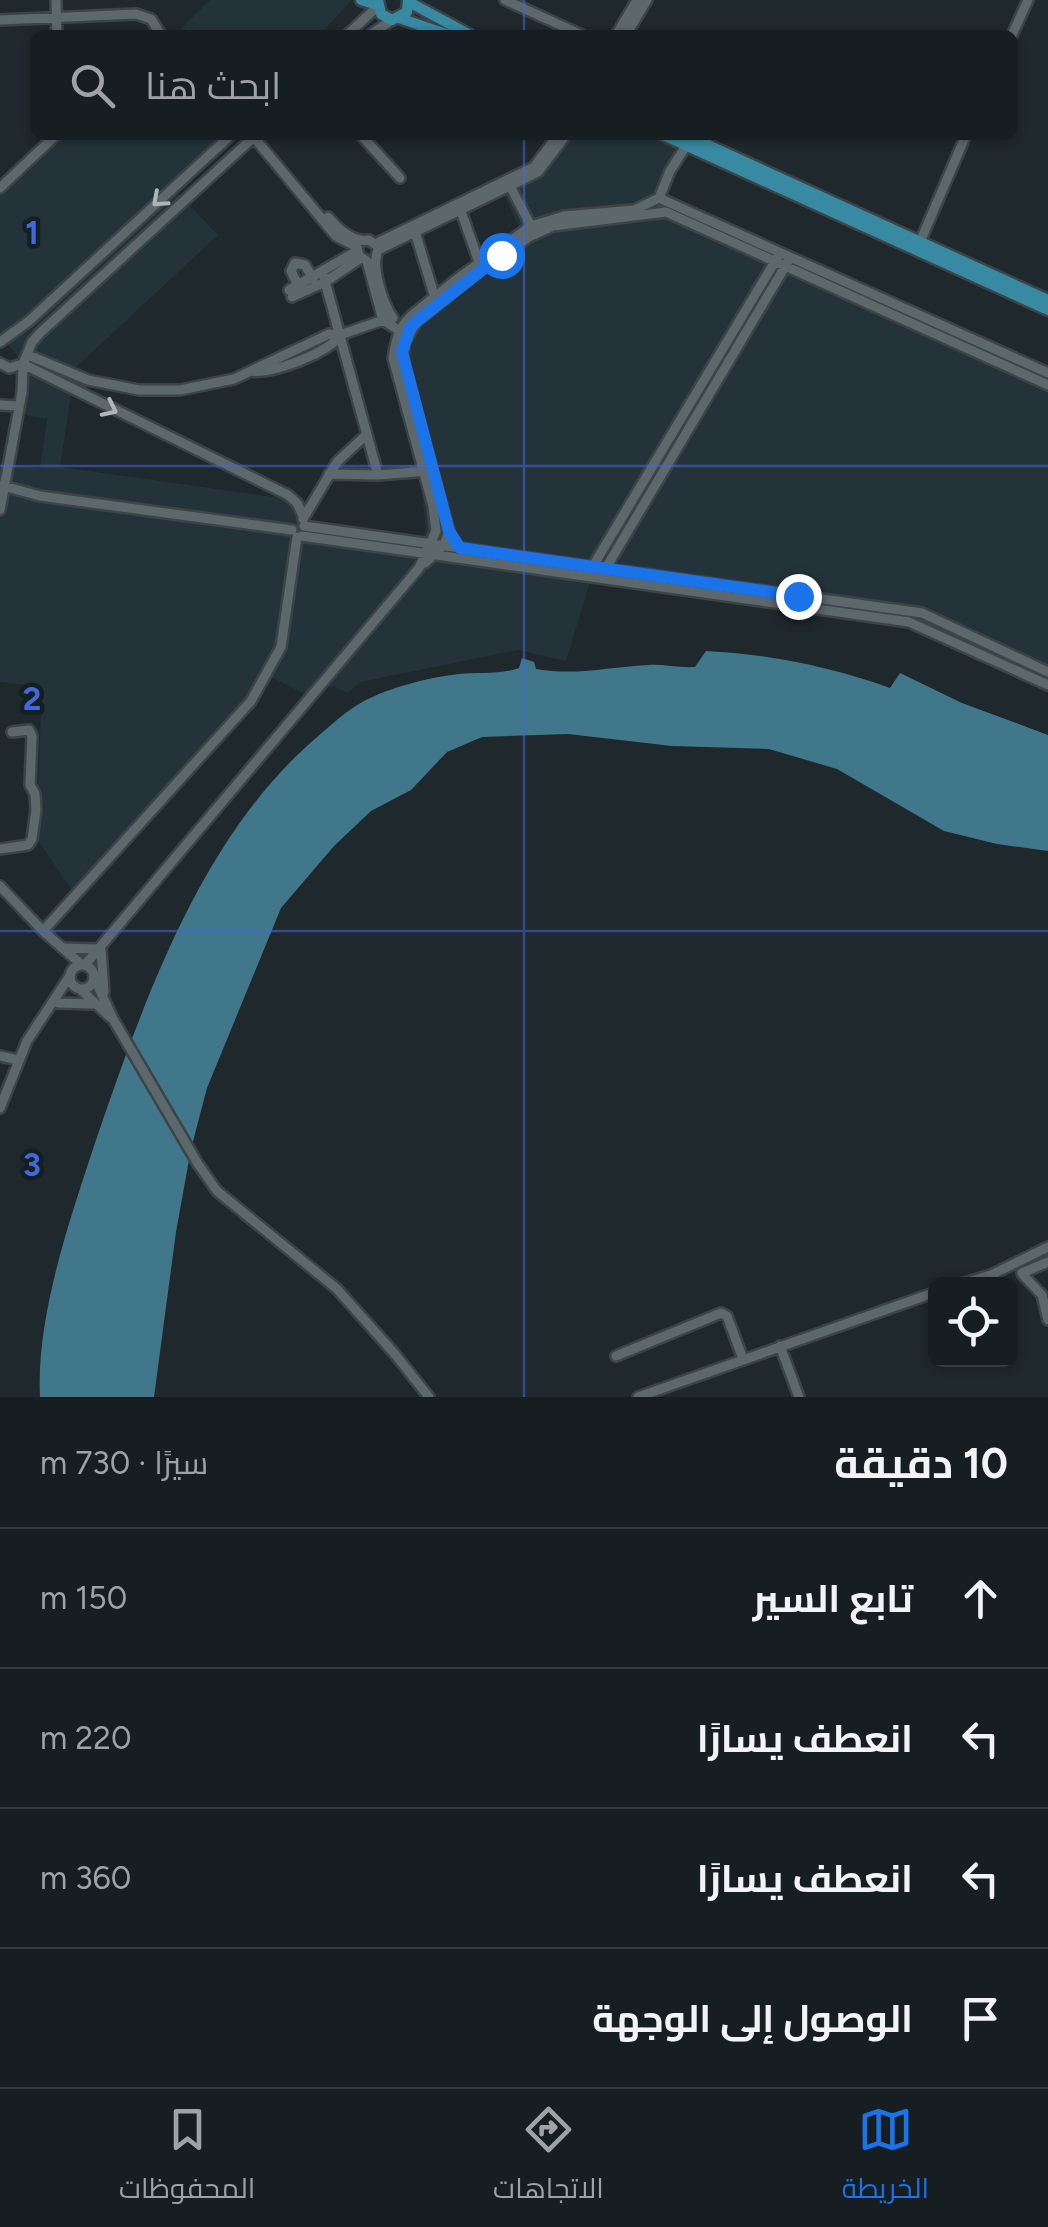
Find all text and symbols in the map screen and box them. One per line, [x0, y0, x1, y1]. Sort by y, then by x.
search box [30, 30, 1018, 140]
icon: search [65, 58, 120, 113]
text: ابحث هنا [145, 63, 281, 109]
one-way arrow [152, 189, 171, 207]
text: 1 [25, 214, 39, 252]
route start [479, 233, 525, 279]
one-way arrow [100, 396, 118, 416]
route end [776, 574, 822, 620]
text: 2 [23, 680, 41, 718]
text: 3 [23, 1146, 41, 1184]
map controls [928, 1277, 1018, 1367]
button: locate [928, 1277, 1018, 1367]
text: 10 دقيقة [834, 1438, 1008, 1489]
text: سيرًا · 730 m [40, 1444, 208, 1482]
icon: ahead [953, 1571, 1008, 1626]
text: تابع السير [753, 1576, 913, 1622]
text: 150 m [40, 1579, 127, 1617]
icon: left [953, 1711, 1008, 1766]
text: انعطف يسارًا [697, 1716, 913, 1762]
text: 220 m [40, 1719, 131, 1757]
icon: left [953, 1851, 1008, 1906]
text: انعطف يسارًا [697, 1856, 913, 1902]
text: 360 m [40, 1859, 131, 1897]
icon: arrive [953, 1991, 1008, 2046]
text: الوصول إلى الوجهة [592, 1996, 913, 2042]
tab: المحفوظات [119, 2102, 255, 2214]
tab: الاتجاهات [493, 2102, 604, 2214]
tab: الخريطة [842, 2102, 929, 2214]

